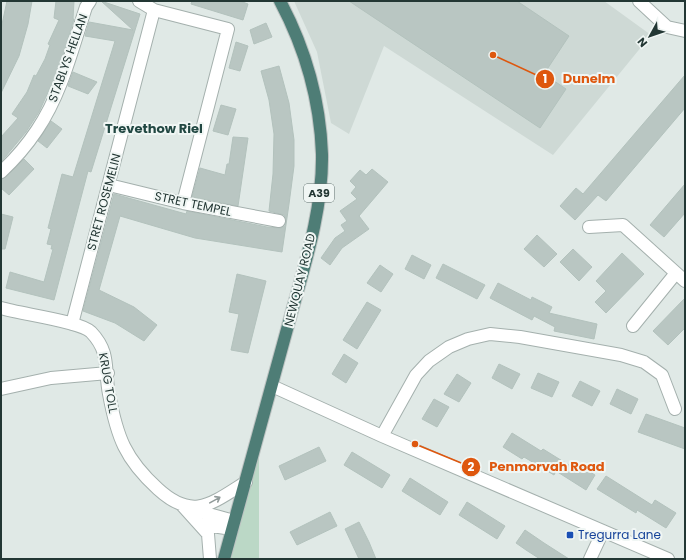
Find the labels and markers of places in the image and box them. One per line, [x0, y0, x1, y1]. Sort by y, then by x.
callout: Dunelm [535, 66, 623, 91]
callout: Penmorvah Road [461, 454, 613, 479]
place label: Tregurra Lane [578, 526, 661, 543]
marker: Tregurra Lane [565, 530, 575, 540]

